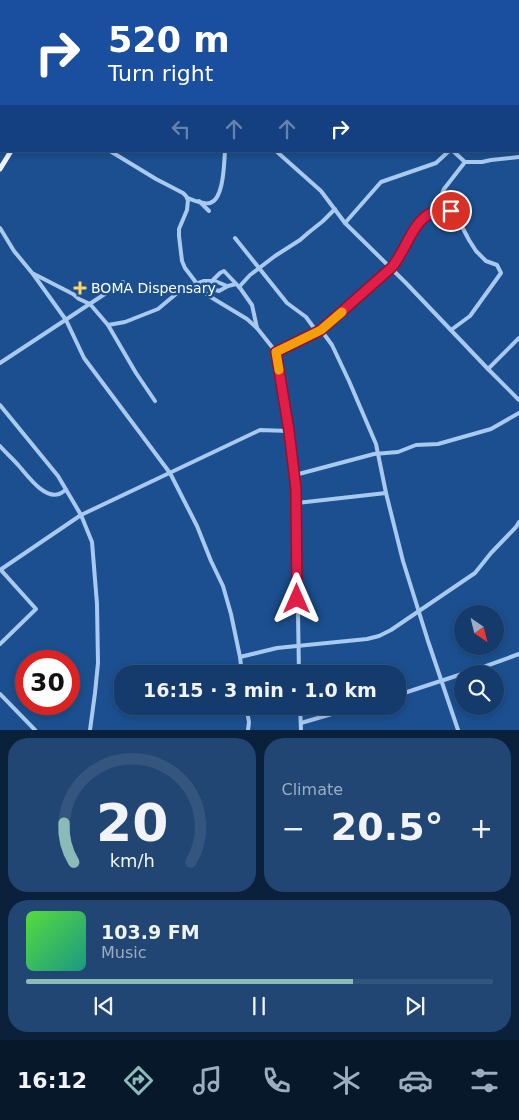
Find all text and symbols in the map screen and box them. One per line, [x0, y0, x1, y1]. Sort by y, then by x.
icon: right [25, 20, 90, 85]
text: 520 m [108, 20, 230, 60]
text: Turn right [108, 61, 213, 86]
icon: left [167, 115, 195, 143]
icon: ahead [220, 115, 248, 143]
icon: ahead [273, 115, 301, 143]
icon: right [326, 115, 354, 143]
pin [430, 190, 472, 232]
icon: arrive [437, 197, 465, 225]
place label: BOMA Dispensary [91, 280, 216, 296]
marker: BOMA Dispensary [73, 281, 87, 295]
position arrow [270, 572, 322, 624]
north arrow [454, 605, 504, 655]
map controls [454, 605, 504, 715]
speed limit sign: 30 [15, 650, 80, 715]
button: search [454, 665, 504, 715]
text: 16:15 · 3 min · 1.0 km [143, 679, 377, 701]
text: Climate [282, 780, 343, 799]
text: 20 [96, 793, 168, 853]
text: 20.5° [331, 805, 444, 849]
text: − [282, 812, 305, 845]
text: + [470, 812, 493, 845]
text: km/h [109, 850, 154, 871]
text: 103.9 FM [101, 921, 200, 943]
text: Music [101, 943, 147, 962]
icon: previous [90, 992, 118, 1020]
icon: pause [245, 992, 273, 1020]
icon: next [401, 992, 429, 1020]
icon: directions [121, 1063, 156, 1098]
icon: music [190, 1063, 225, 1098]
icon: phone [259, 1063, 294, 1098]
icon: climate [329, 1063, 364, 1098]
icon: car [398, 1063, 433, 1098]
icon: filters [467, 1063, 502, 1098]
text: 16:12 [17, 1068, 87, 1093]

